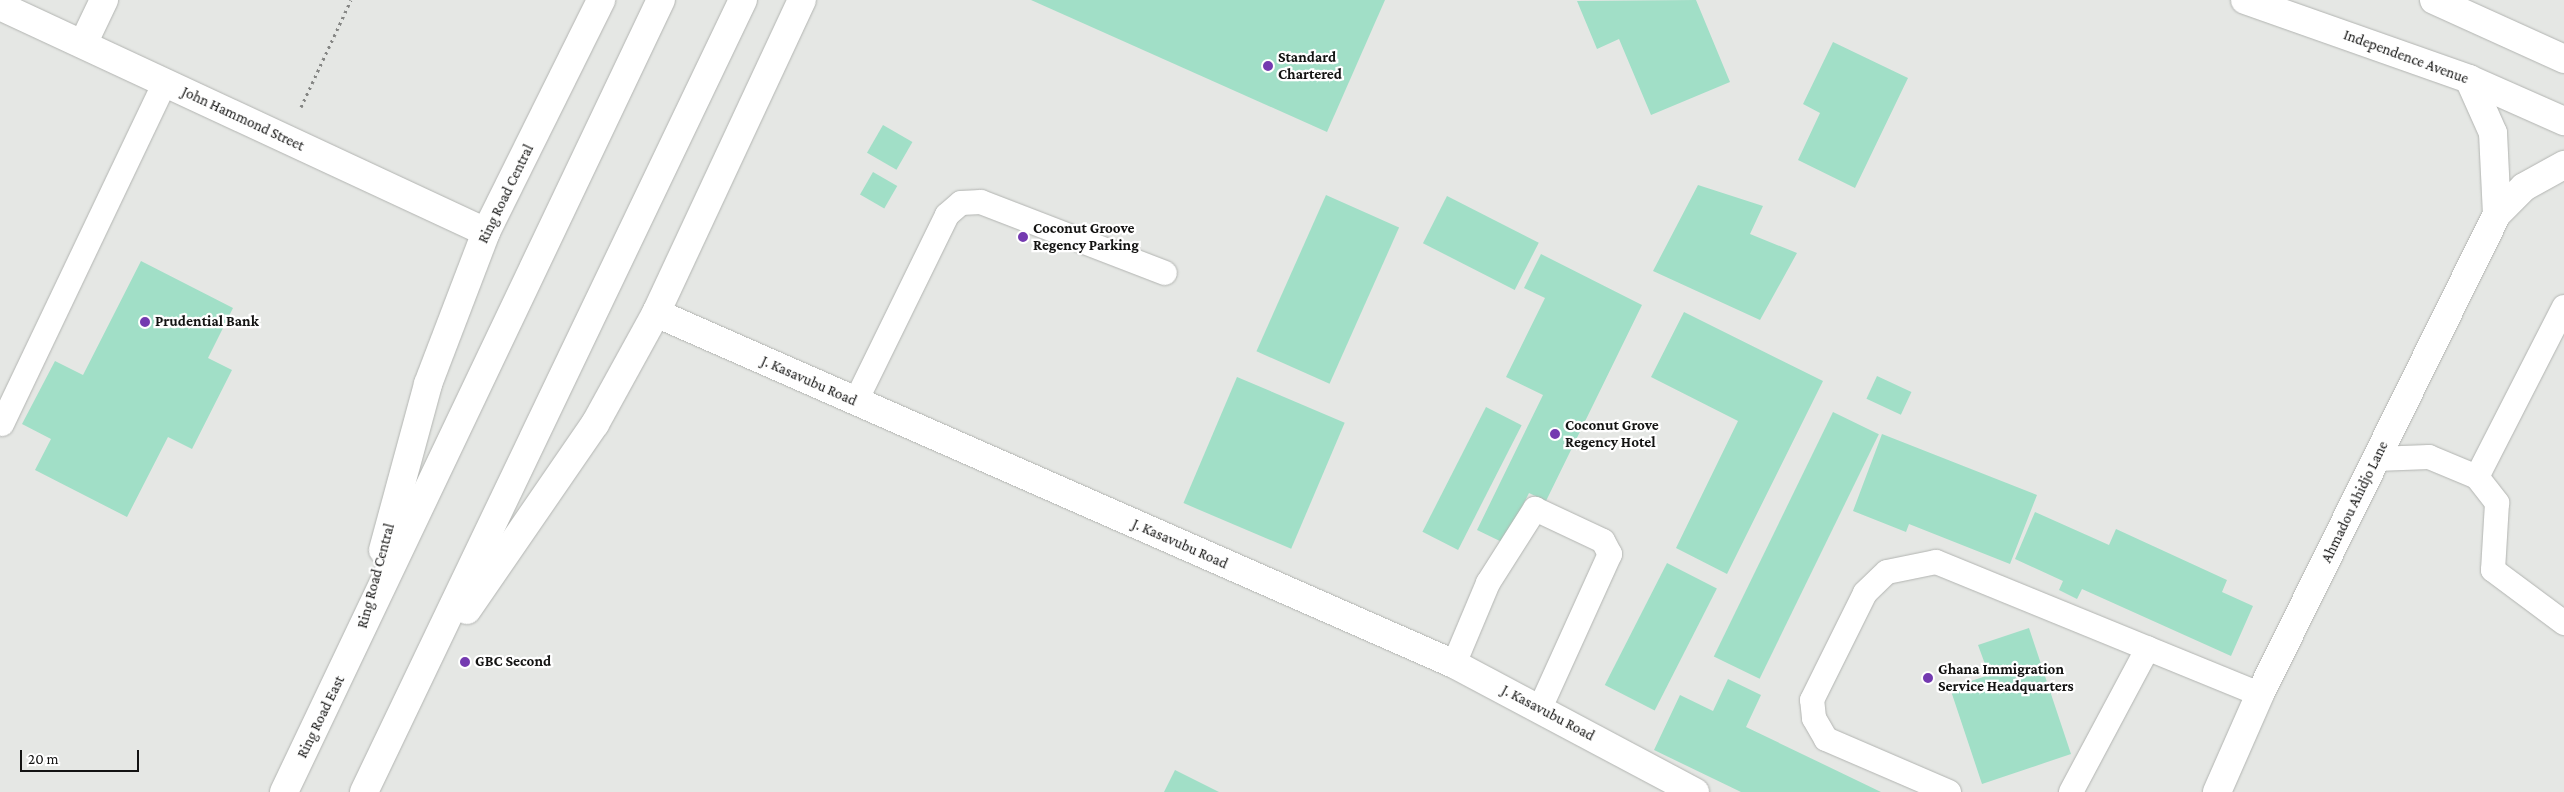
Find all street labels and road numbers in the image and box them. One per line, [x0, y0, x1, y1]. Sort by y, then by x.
street label: Independence Avenue [2341, 26, 2471, 88]
street label: John Hammond Street [179, 83, 307, 155]
street label: Ring Road Central [474, 142, 538, 246]
street label: J. Kasavubu Road [758, 352, 860, 410]
street label: Ahmadou Ahidjo Lane [2318, 438, 2392, 566]
street label: J. Kasavubu Road [1129, 515, 1231, 573]
street label: Ring Road Central [353, 522, 399, 630]
street label: Ring Road East [293, 673, 349, 761]
street label: J. Kasavubu Road [1498, 681, 1598, 745]

